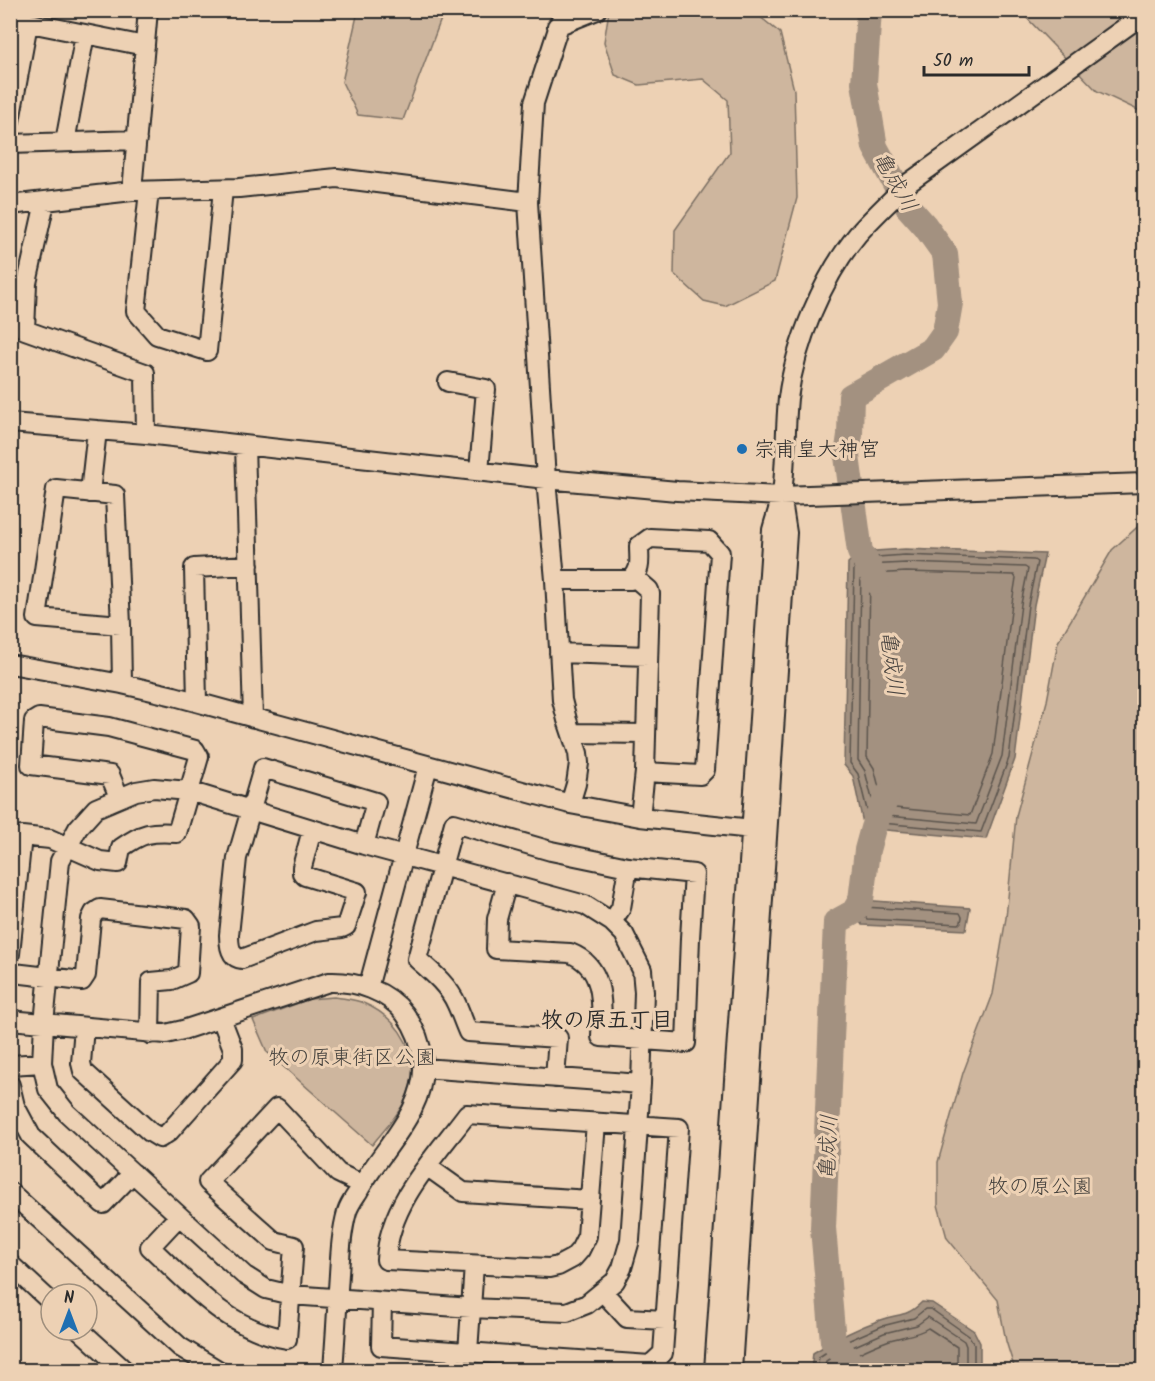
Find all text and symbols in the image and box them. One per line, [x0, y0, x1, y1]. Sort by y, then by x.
scale bar [924, 39, 1029, 77]
text: 50 m [933, 47, 973, 76]
water label: 亀成川 [862, 145, 925, 220]
place label: 宗甫皇大神宮 [754, 434, 880, 467]
marker: 宗甫皇大神宮 [735, 442, 749, 456]
water label: 亀成川 [869, 628, 912, 698]
district label: 牧の原五丁目 [541, 1004, 673, 1039]
park label: 牧の原東街区公園 [268, 1042, 436, 1075]
water label: 亀成川 [811, 1113, 848, 1181]
park label: 牧の原公園 [988, 1171, 1093, 1204]
north arrow [39, 1282, 99, 1342]
text: N [64, 1286, 74, 1311]

